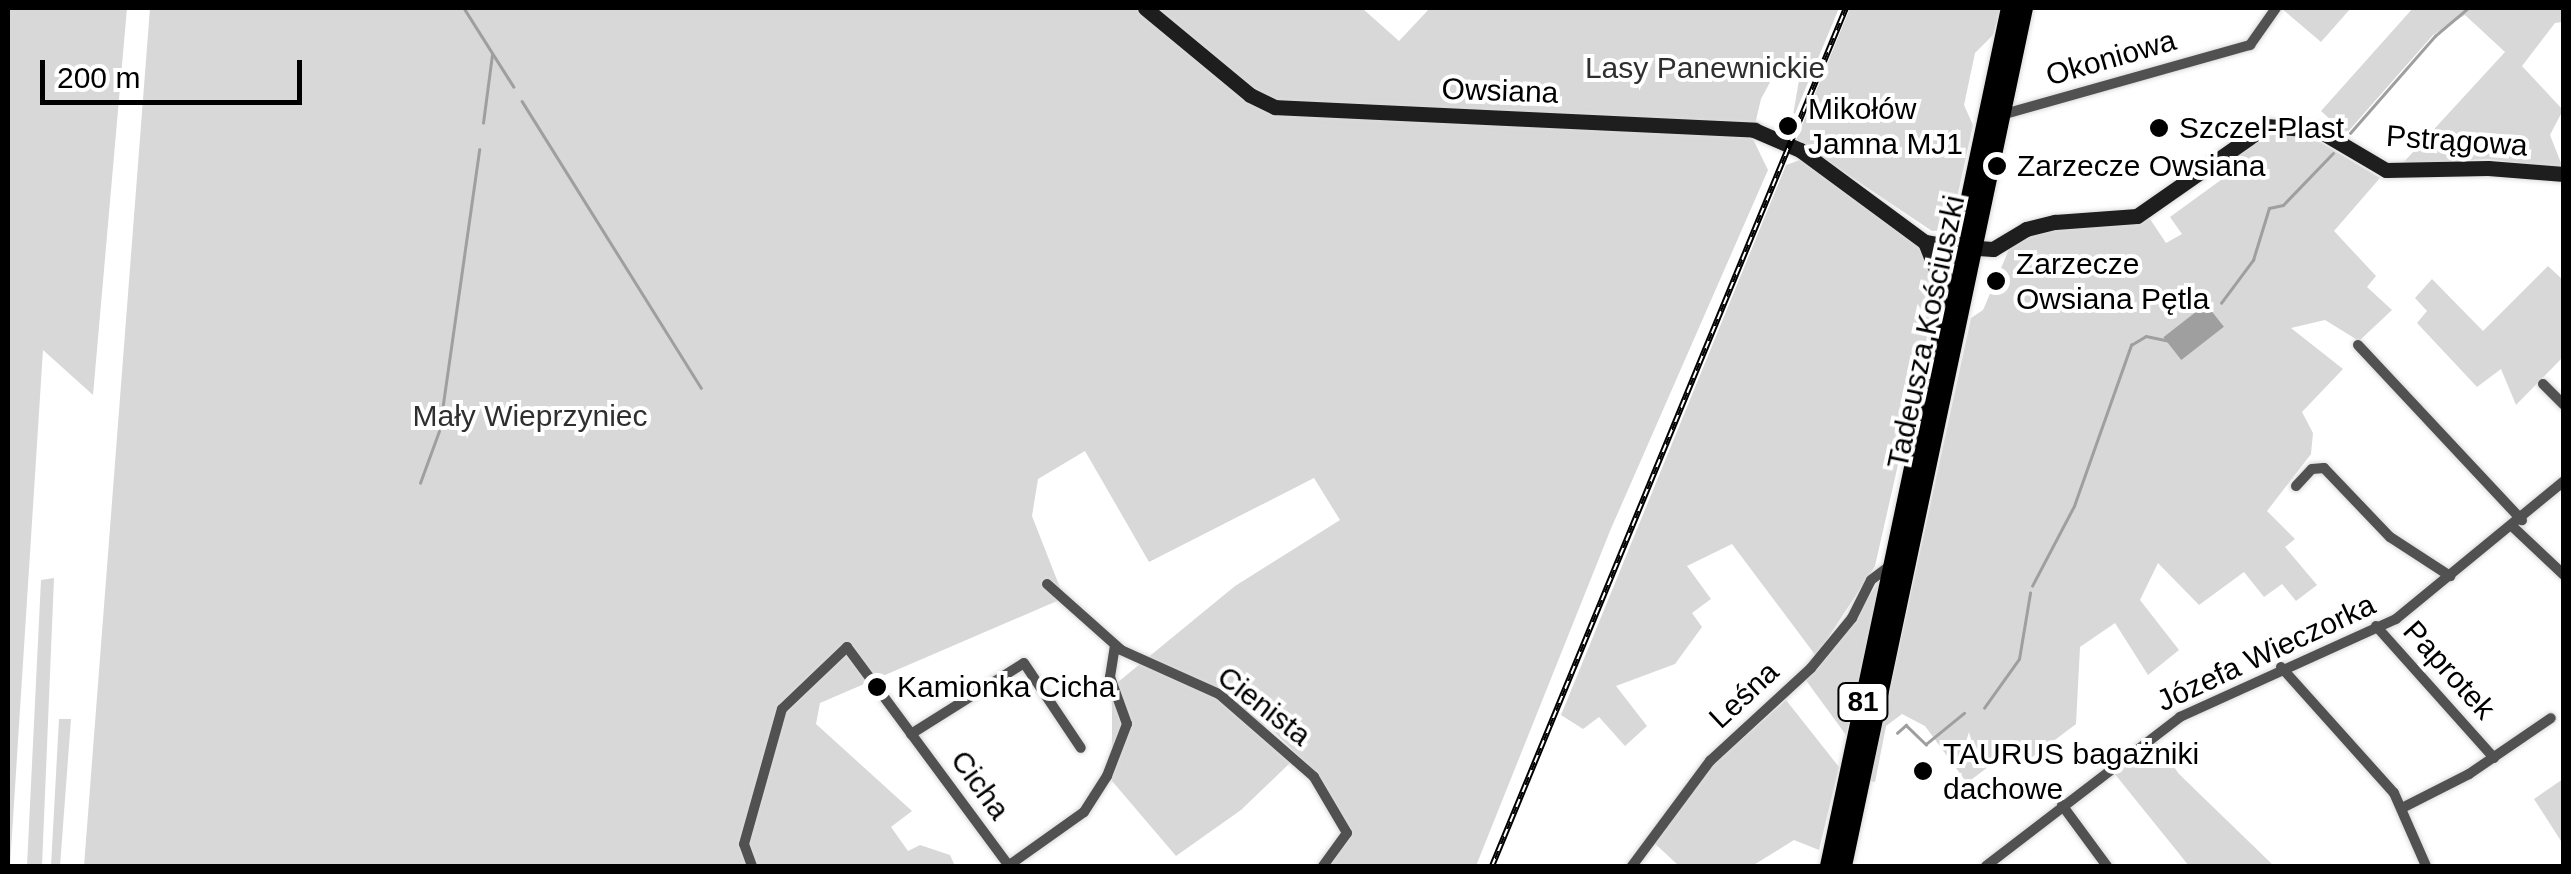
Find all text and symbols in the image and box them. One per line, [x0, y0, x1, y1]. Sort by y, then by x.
street label: Okoniowa [2042, 22, 2180, 94]
scale bar [45, 40, 308, 102]
park label: Lasy Panewnickie [1585, 50, 1825, 86]
text: 200 m [57, 61, 140, 94]
street label: Owsiana [1441, 71, 1559, 111]
place label: Mikołów Jamna MJ1 [1808, 91, 1963, 162]
place label: Szczel-Plast [2179, 110, 2344, 146]
marker: Mikołów Jamna MJ1 [1777, 115, 1799, 137]
marker: Szczel-Plast [2148, 117, 2170, 139]
street label: Pstrągowa [2385, 118, 2529, 164]
place label: Zarzecze Owsiana [2017, 148, 2265, 184]
marker: Zarzecze Owsiana [1986, 155, 2008, 177]
street label: Tadeusza Kościuszki [1879, 192, 1973, 472]
place label: Zarzecze Owsiana Pętla [2016, 246, 2209, 316]
marker: Zarzecze Owsiana Pętla [1985, 270, 2007, 292]
park label: Mały Wieprzyniec [412, 398, 648, 434]
street label: Józefa Wieczorka [2151, 587, 2381, 719]
street label: Paprotek [2395, 613, 2503, 727]
street label: Leśna [1702, 654, 1786, 736]
street label: Cienista [1210, 658, 1318, 754]
place label: Kamionka Cicha [897, 669, 1115, 705]
marker: Kamionka Cicha [866, 676, 888, 698]
road number: 81 [1836, 679, 1890, 725]
place label: TAURUS bagażniki dachowe [1943, 736, 2199, 806]
street label: Cicha [943, 743, 1017, 827]
marker: TAURUS bagażniki dachowe [1912, 760, 1934, 782]

